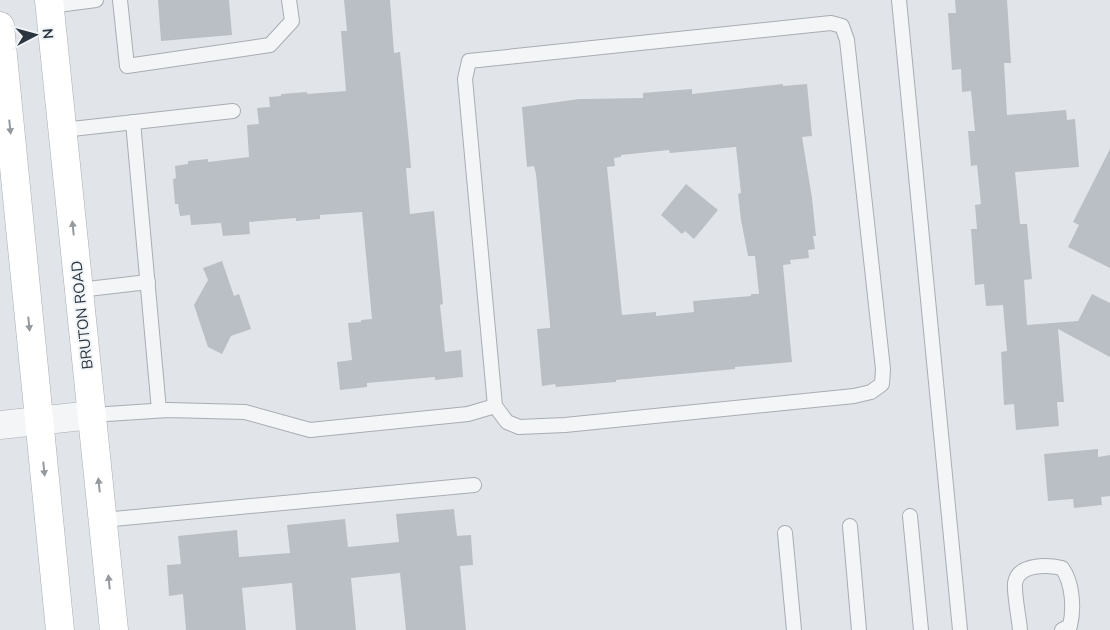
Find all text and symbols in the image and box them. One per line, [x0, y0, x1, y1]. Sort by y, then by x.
north arrow [10, 10, 60, 60]
text: N [37, 27, 57, 40]
one-way arrow [6, 119, 14, 135]
one-way arrow [69, 219, 77, 235]
street label: BRUTON ROAD [66, 260, 98, 370]
one-way arrow [26, 316, 34, 332]
one-way arrow [40, 461, 48, 477]
one-way arrow [95, 476, 103, 492]
one-way arrow [105, 573, 113, 589]

